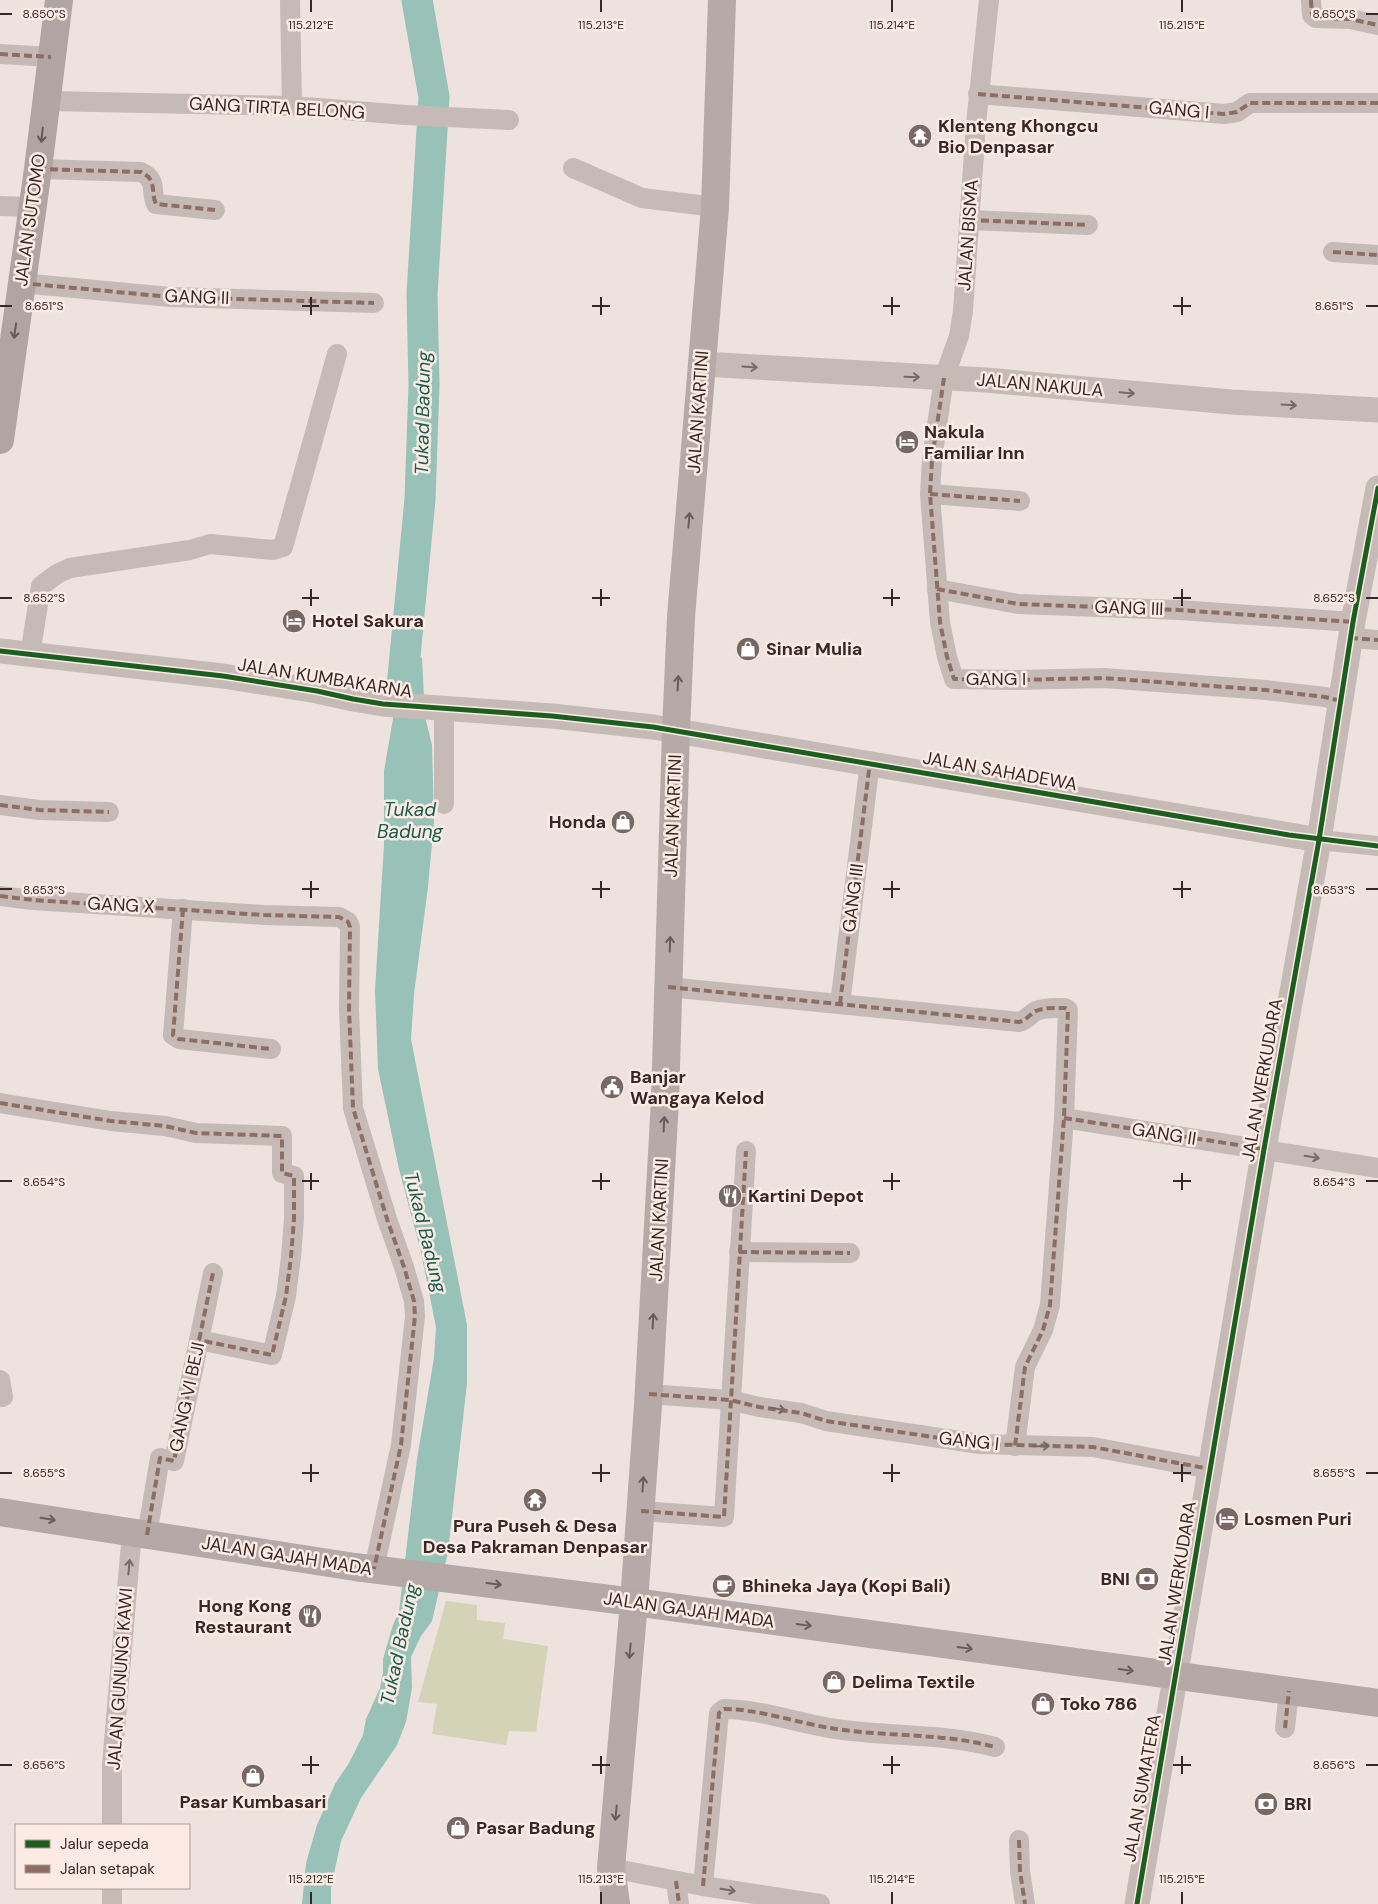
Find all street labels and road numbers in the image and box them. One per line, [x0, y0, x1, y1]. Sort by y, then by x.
street label: GANG TIRTA BELONG [188, 91, 366, 125]
street label: GANG I [1148, 95, 1210, 125]
street label: JALAN SUTOMO [9, 152, 51, 288]
street label: JALAN BISMA [952, 178, 984, 292]
street label: GANG II [164, 284, 230, 310]
street label: JALAN KARTINI [682, 350, 714, 474]
street label: JALAN NAKULA [976, 368, 1104, 403]
street label: GANG III [1094, 595, 1164, 621]
street label: JALAN KUMBAKARNA [236, 652, 414, 704]
street label: GANG I [966, 667, 1026, 691]
street label: JALAN SAHADEWA [921, 746, 1079, 796]
street label: JALAN KARTINI [659, 754, 687, 878]
street label: GANG III [837, 862, 869, 934]
street label: GANG X [87, 891, 155, 919]
street label: JALAN WERKUDARA [1236, 996, 1288, 1164]
street label: GANG II [1130, 1117, 1198, 1151]
street label: JALAN KARTINI [644, 1158, 674, 1282]
street label: GANG VI BEJI [164, 1340, 210, 1454]
street label: GANG I [938, 1426, 1000, 1456]
street label: JALAN WERKUDARA [1152, 1499, 1202, 1667]
street label: JALAN GAJAH MADA [200, 1531, 374, 1581]
street label: JALAN GAJAH MADA [602, 1586, 776, 1634]
street label: JALAN GUNUNG KAWI [102, 1587, 138, 1771]
street label: JALAN SUMATERA [1117, 1712, 1167, 1864]

